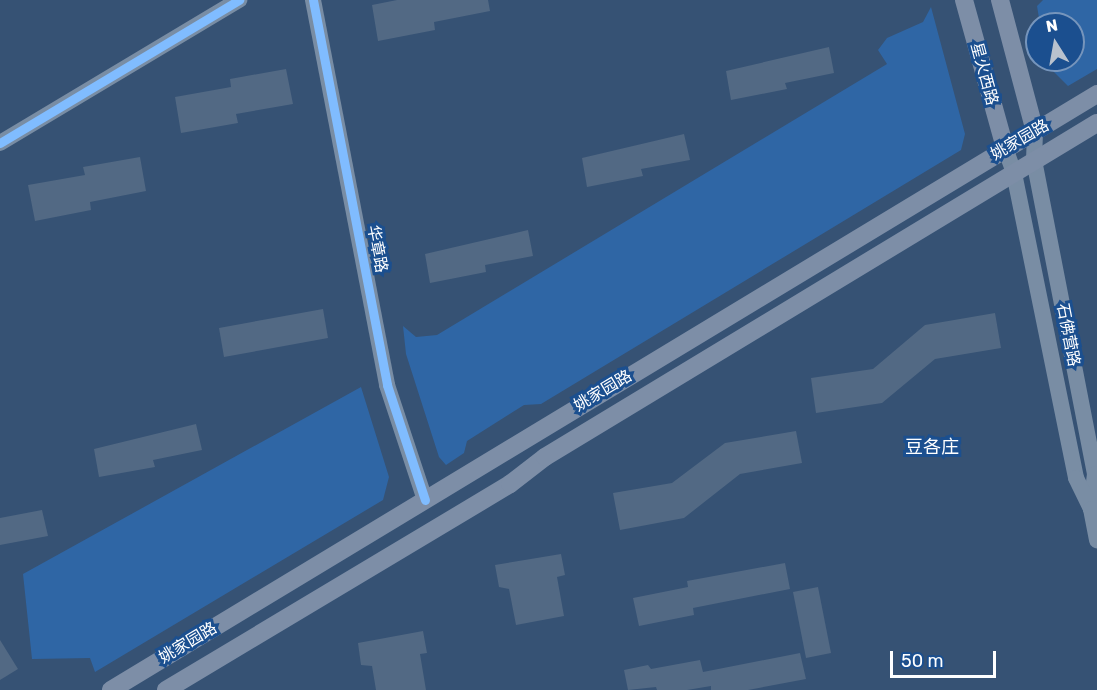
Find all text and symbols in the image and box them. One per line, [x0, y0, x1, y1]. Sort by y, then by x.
north arrow [1025, 12, 1085, 72]
text: N [1044, 15, 1059, 36]
street label: 星火西路 [966, 41, 1002, 107]
street label: 姚家园路 [987, 116, 1053, 164]
street label: 华章路 [363, 224, 391, 274]
street label: 石佛营路 [1052, 302, 1084, 368]
street label: 姚家园路 [571, 366, 635, 416]
district label: 豆各庄 [905, 436, 959, 458]
street label: 姚家园路 [156, 618, 220, 668]
scale bar [893, 639, 1000, 677]
text: 50 m [901, 650, 944, 672]

